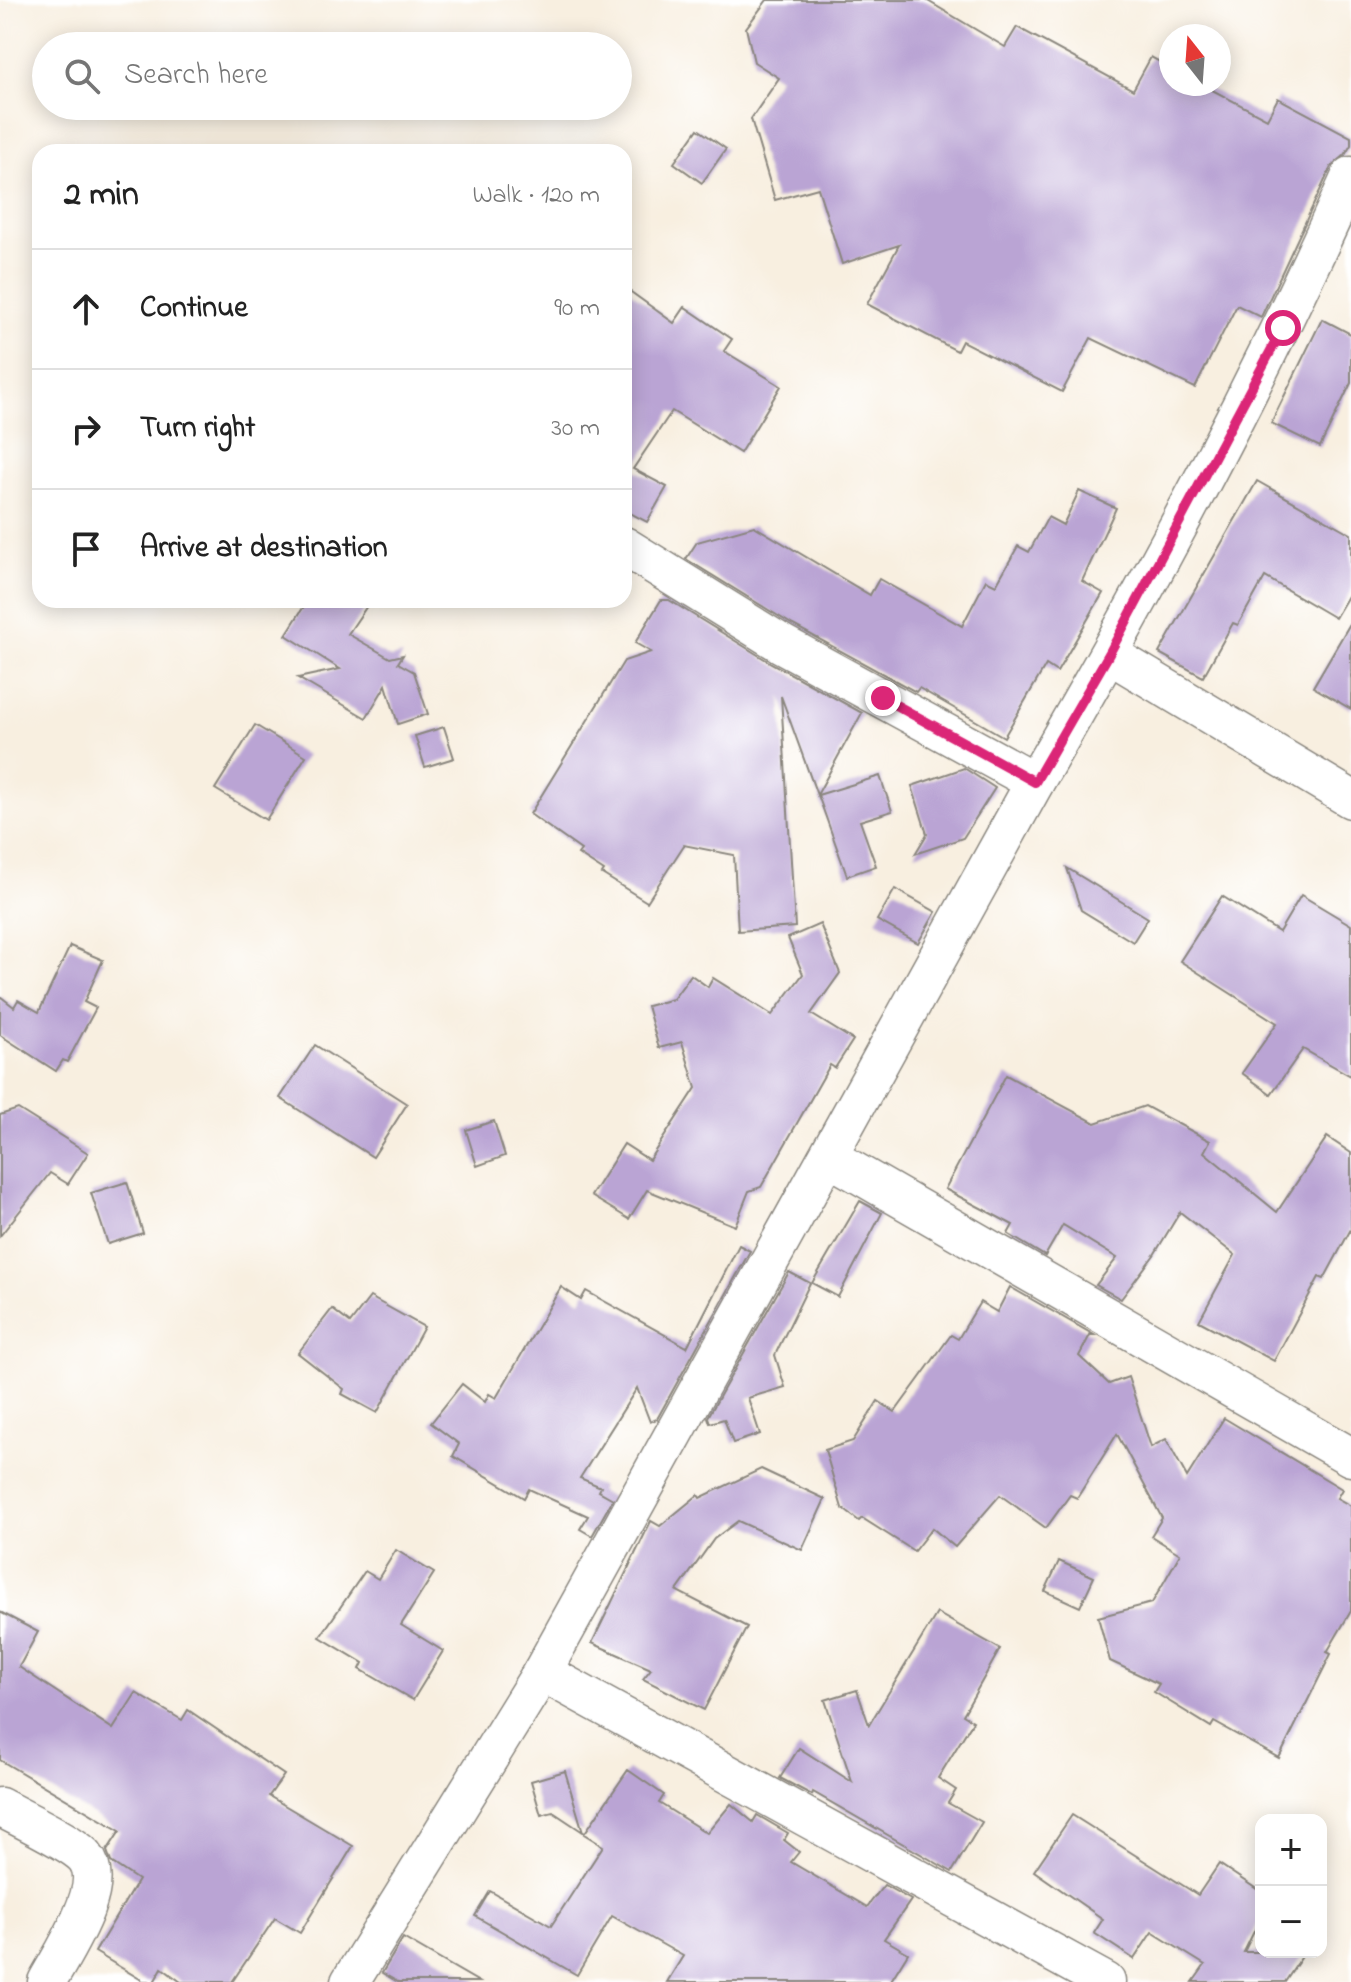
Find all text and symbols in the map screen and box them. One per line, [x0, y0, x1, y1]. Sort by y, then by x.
north arrow [1159, 24, 1231, 96]
search box [32, 32, 632, 120]
icon: search [60, 54, 104, 98]
text: Search here [124, 54, 268, 98]
text: 2 min [64, 171, 139, 221]
text: Walk · 120 m [472, 177, 600, 215]
icon: ahead [64, 287, 108, 331]
text: Continue [140, 287, 248, 331]
text: 90 m [554, 290, 600, 328]
route start [1265, 310, 1301, 346]
icon: right [64, 407, 108, 451]
text: Turn right [140, 407, 255, 451]
text: 30 m [551, 410, 600, 448]
icon: arrive [64, 527, 108, 571]
text: Arrive at destination [140, 527, 388, 571]
route end [865, 680, 901, 716]
map controls [1255, 1814, 1327, 1958]
button: + [1255, 1814, 1327, 1886]
button: − [1255, 1886, 1327, 1958]

